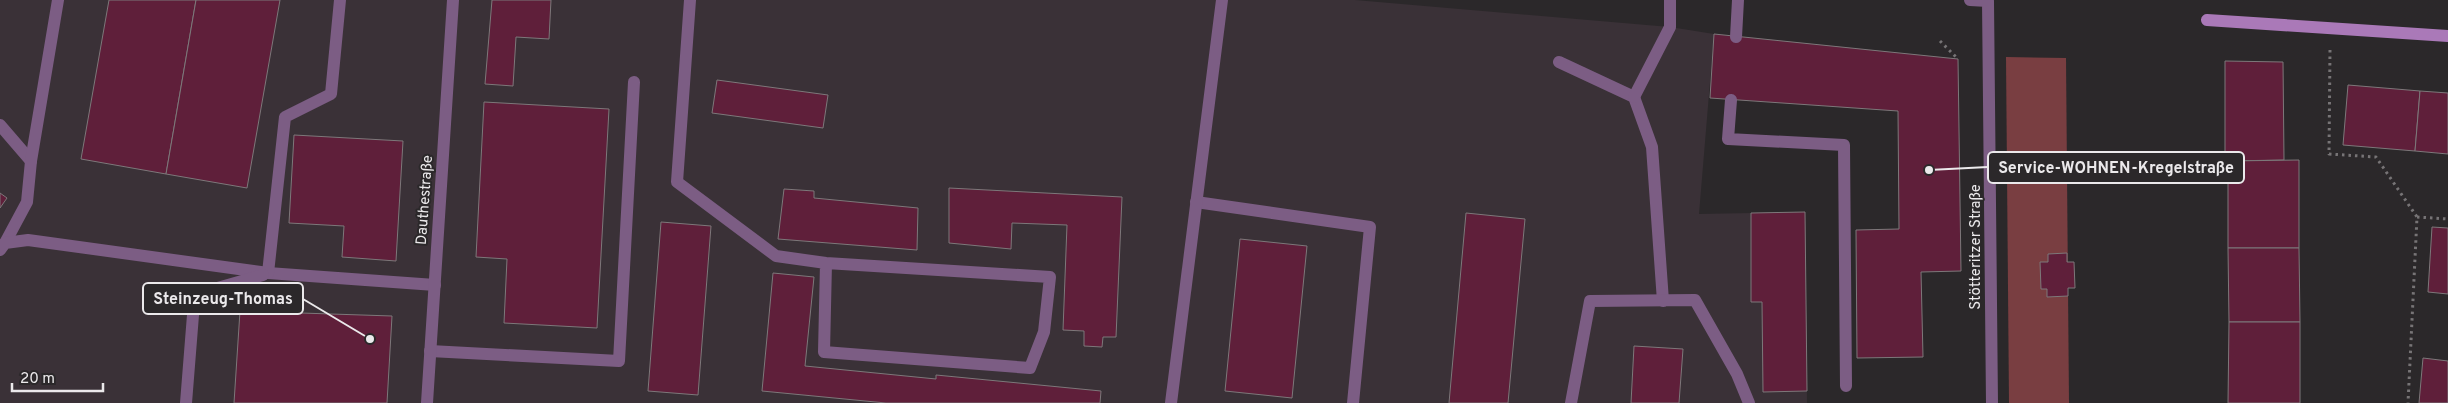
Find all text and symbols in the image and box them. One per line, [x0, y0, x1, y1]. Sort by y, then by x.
callout: Service-WOHNEN-Kregelstraße [1988, 152, 2244, 183]
street label: Dauthestraße [413, 155, 438, 246]
text: Service-WOHNEN-Kregelstraße [1998, 159, 2234, 179]
street label: Stötteritzer Straße [1967, 184, 1986, 310]
callout: Steinzeug-Thomas [143, 283, 303, 314]
text: Steinzeug-Thomas [153, 290, 293, 310]
scale bar [12, 360, 104, 392]
text: 20 m [20, 370, 55, 389]

